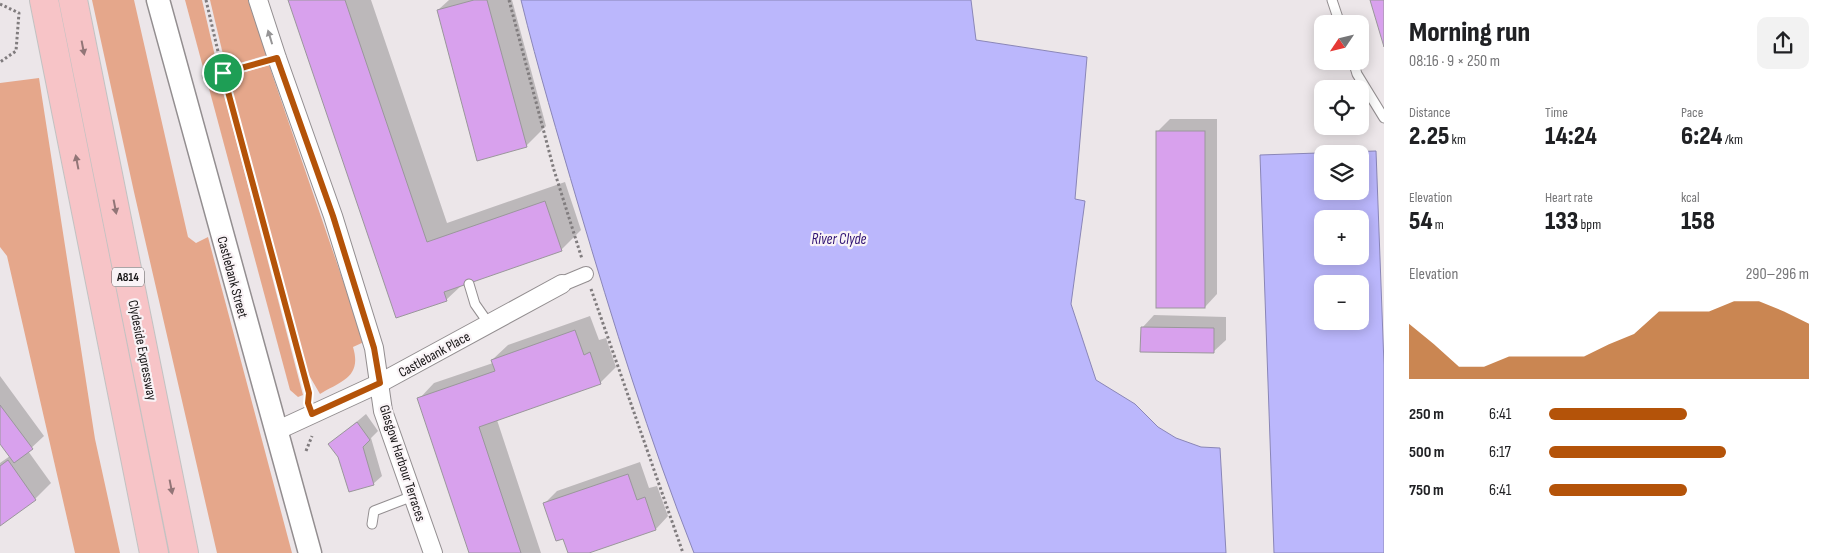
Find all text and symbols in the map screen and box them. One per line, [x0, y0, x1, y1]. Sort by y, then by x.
north arrow [1314, 15, 1369, 70]
map controls [1314, 15, 1369, 330]
text: Morning run [1409, 16, 1530, 49]
button: share [1757, 17, 1809, 69]
one-way arrow [266, 29, 274, 44]
one-way arrow [79, 40, 87, 56]
pin [202, 52, 244, 94]
text: 08:16 · 9 × 250 m [1409, 52, 1500, 71]
icon: arrive [209, 59, 237, 87]
button: locate [1314, 80, 1369, 135]
text: Distance [1409, 104, 1450, 121]
text: Time [1545, 104, 1568, 121]
text: Pace [1681, 104, 1703, 121]
text: 2.25 [1409, 121, 1449, 152]
text: 14:24 [1545, 121, 1597, 152]
text: 6:24 [1681, 121, 1722, 152]
text: km [1449, 131, 1466, 148]
text: /km [1722, 131, 1743, 148]
button: layers [1314, 145, 1369, 200]
one-way arrow [72, 153, 80, 169]
text: Elevation [1409, 189, 1452, 206]
text: Heart rate [1545, 189, 1593, 206]
text: kcal [1681, 189, 1700, 206]
one-way arrow [111, 200, 119, 216]
text: 54 [1409, 206, 1433, 237]
text: 133 [1545, 206, 1578, 237]
text: 158 [1681, 206, 1715, 237]
button: + [1314, 210, 1369, 265]
text: m [1433, 216, 1444, 233]
text: bpm [1578, 216, 1601, 233]
water label: River Clyde [812, 230, 867, 249]
street label: Castlebank Street [213, 234, 252, 320]
text: Elevation [1409, 265, 1458, 284]
text: 290–296 m [1746, 265, 1809, 284]
road number: A814 [112, 268, 144, 286]
button: − [1314, 275, 1369, 330]
street label: Clydeside Expressway [124, 298, 161, 402]
street label: Castlebank Place [395, 328, 473, 381]
street label: Glasgow Harbour Terraces [376, 403, 429, 523]
text: 250 m [1409, 405, 1444, 424]
text: 6:41 [1489, 405, 1511, 424]
text: 500 m [1409, 443, 1444, 462]
text: 6:17 [1489, 443, 1511, 462]
one-way arrow [167, 479, 175, 495]
text: 750 m [1409, 481, 1444, 500]
text: 6:41 [1489, 481, 1511, 500]

